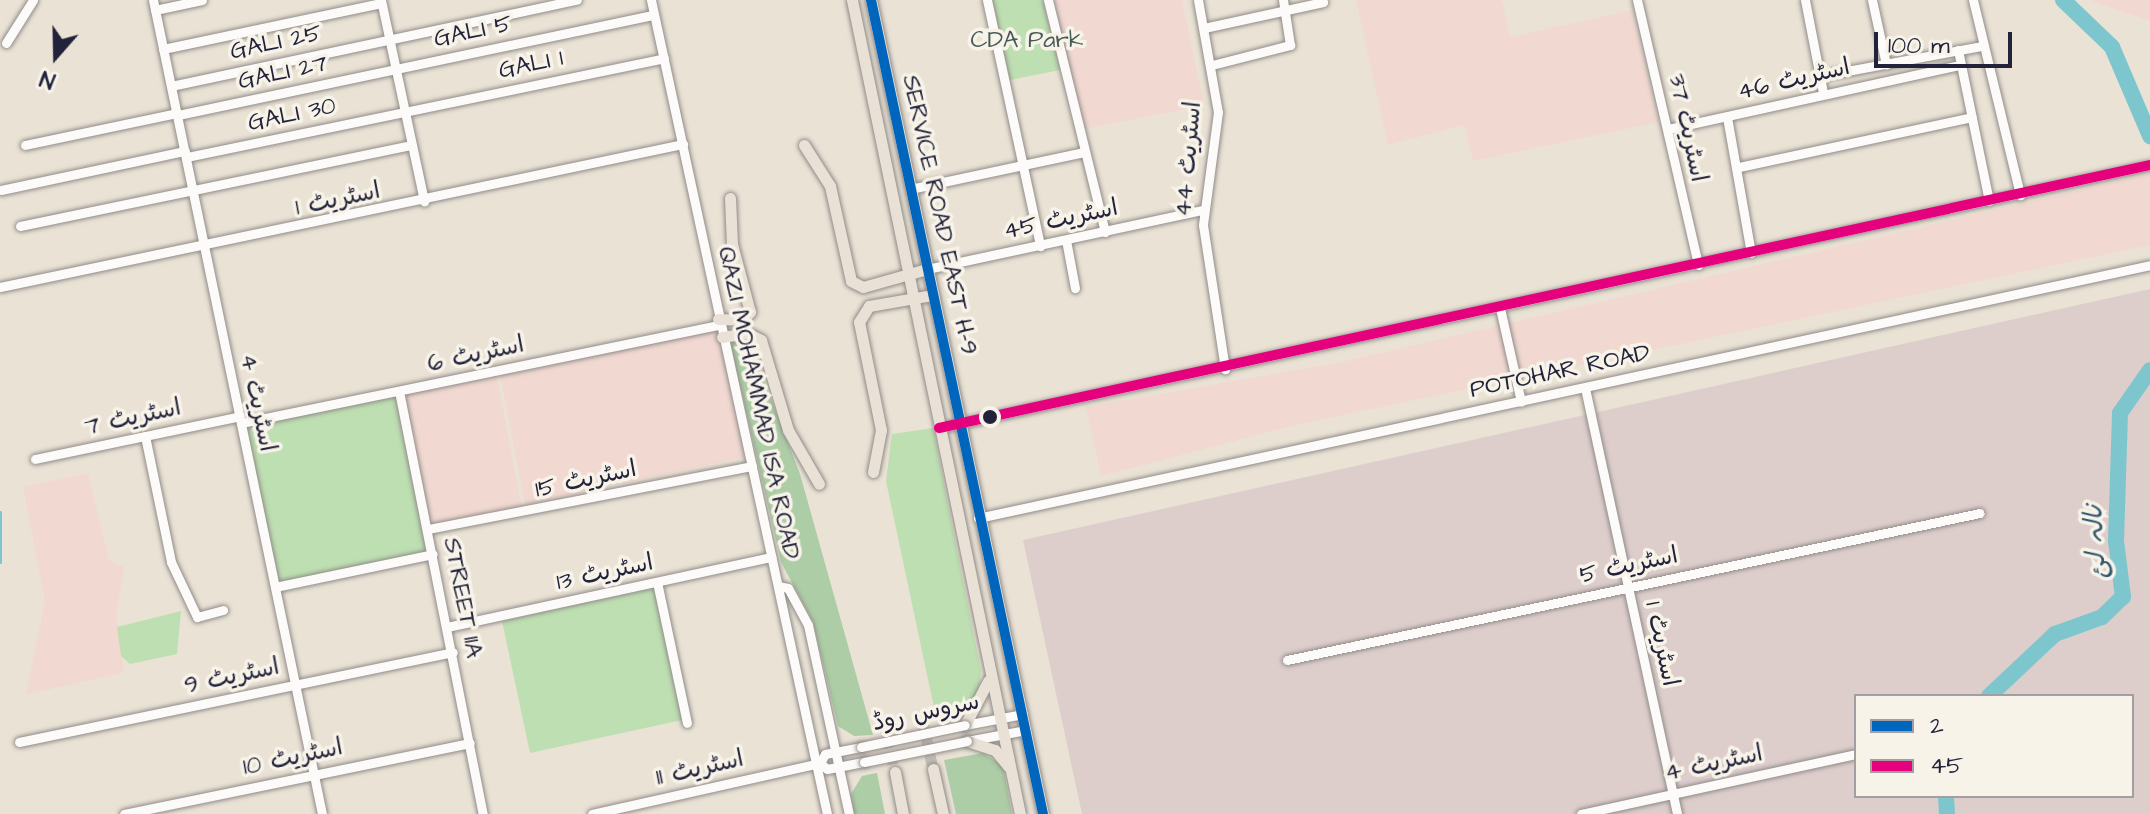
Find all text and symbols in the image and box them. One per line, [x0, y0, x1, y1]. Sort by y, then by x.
street label: GALI 5 [431, 10, 515, 54]
north arrow [16, 16, 96, 96]
scale bar [1878, 16, 2016, 66]
street label: GALI 25 [228, 19, 324, 67]
park label: CDA Park [970, 27, 1084, 55]
text: 100 m [1888, 29, 1950, 63]
street label: GALI 1 [496, 44, 566, 86]
street label: GALI 27 [236, 50, 330, 96]
street label: اسٹریٹ 46 [1735, 53, 1853, 107]
text: N [36, 62, 59, 96]
street label: اسٹریٹ 37 [1661, 71, 1713, 185]
street label: SERVICE ROAD EAST H-9 [895, 73, 983, 357]
street label: GALI 30 [245, 92, 339, 138]
street label: اسٹریٹ 44 [1170, 100, 1208, 218]
street label: اسٹریٹ 1 [293, 177, 383, 223]
street label: اسٹریٹ 45 [1001, 194, 1121, 246]
street label: QAZI MOHAMMAD ISA ROAD [711, 244, 805, 562]
street label: اسٹریٹ 6 [425, 331, 527, 379]
street label: POTOHAR ROAD [1467, 339, 1653, 405]
street label: اسٹریٹ 4 [233, 352, 281, 454]
street label: اسٹریٹ 7 [82, 394, 184, 442]
unlabelled marker [982, 409, 998, 425]
street label: اسٹریٹ 15 [533, 455, 639, 505]
water label: نالہ لئ [2078, 503, 2114, 579]
street label: STREET 11A [436, 535, 488, 661]
street label: اسٹریٹ 5 [1577, 542, 1681, 590]
street label: اسٹریٹ 13 [554, 549, 656, 597]
street label: اسٹریٹ 1 [1638, 599, 1684, 689]
street label: اسٹریٹ 9 [182, 653, 282, 701]
street label: سروس روڈ [870, 688, 982, 738]
legend [1854, 694, 2134, 798]
text: 2 [1930, 709, 1944, 743]
street label: اسٹریٹ 10 [241, 733, 345, 783]
street label: اسٹریٹ 4 [1663, 740, 1765, 788]
street label: اسٹریٹ 11 [653, 745, 747, 793]
text: 45 [1930, 749, 1963, 783]

